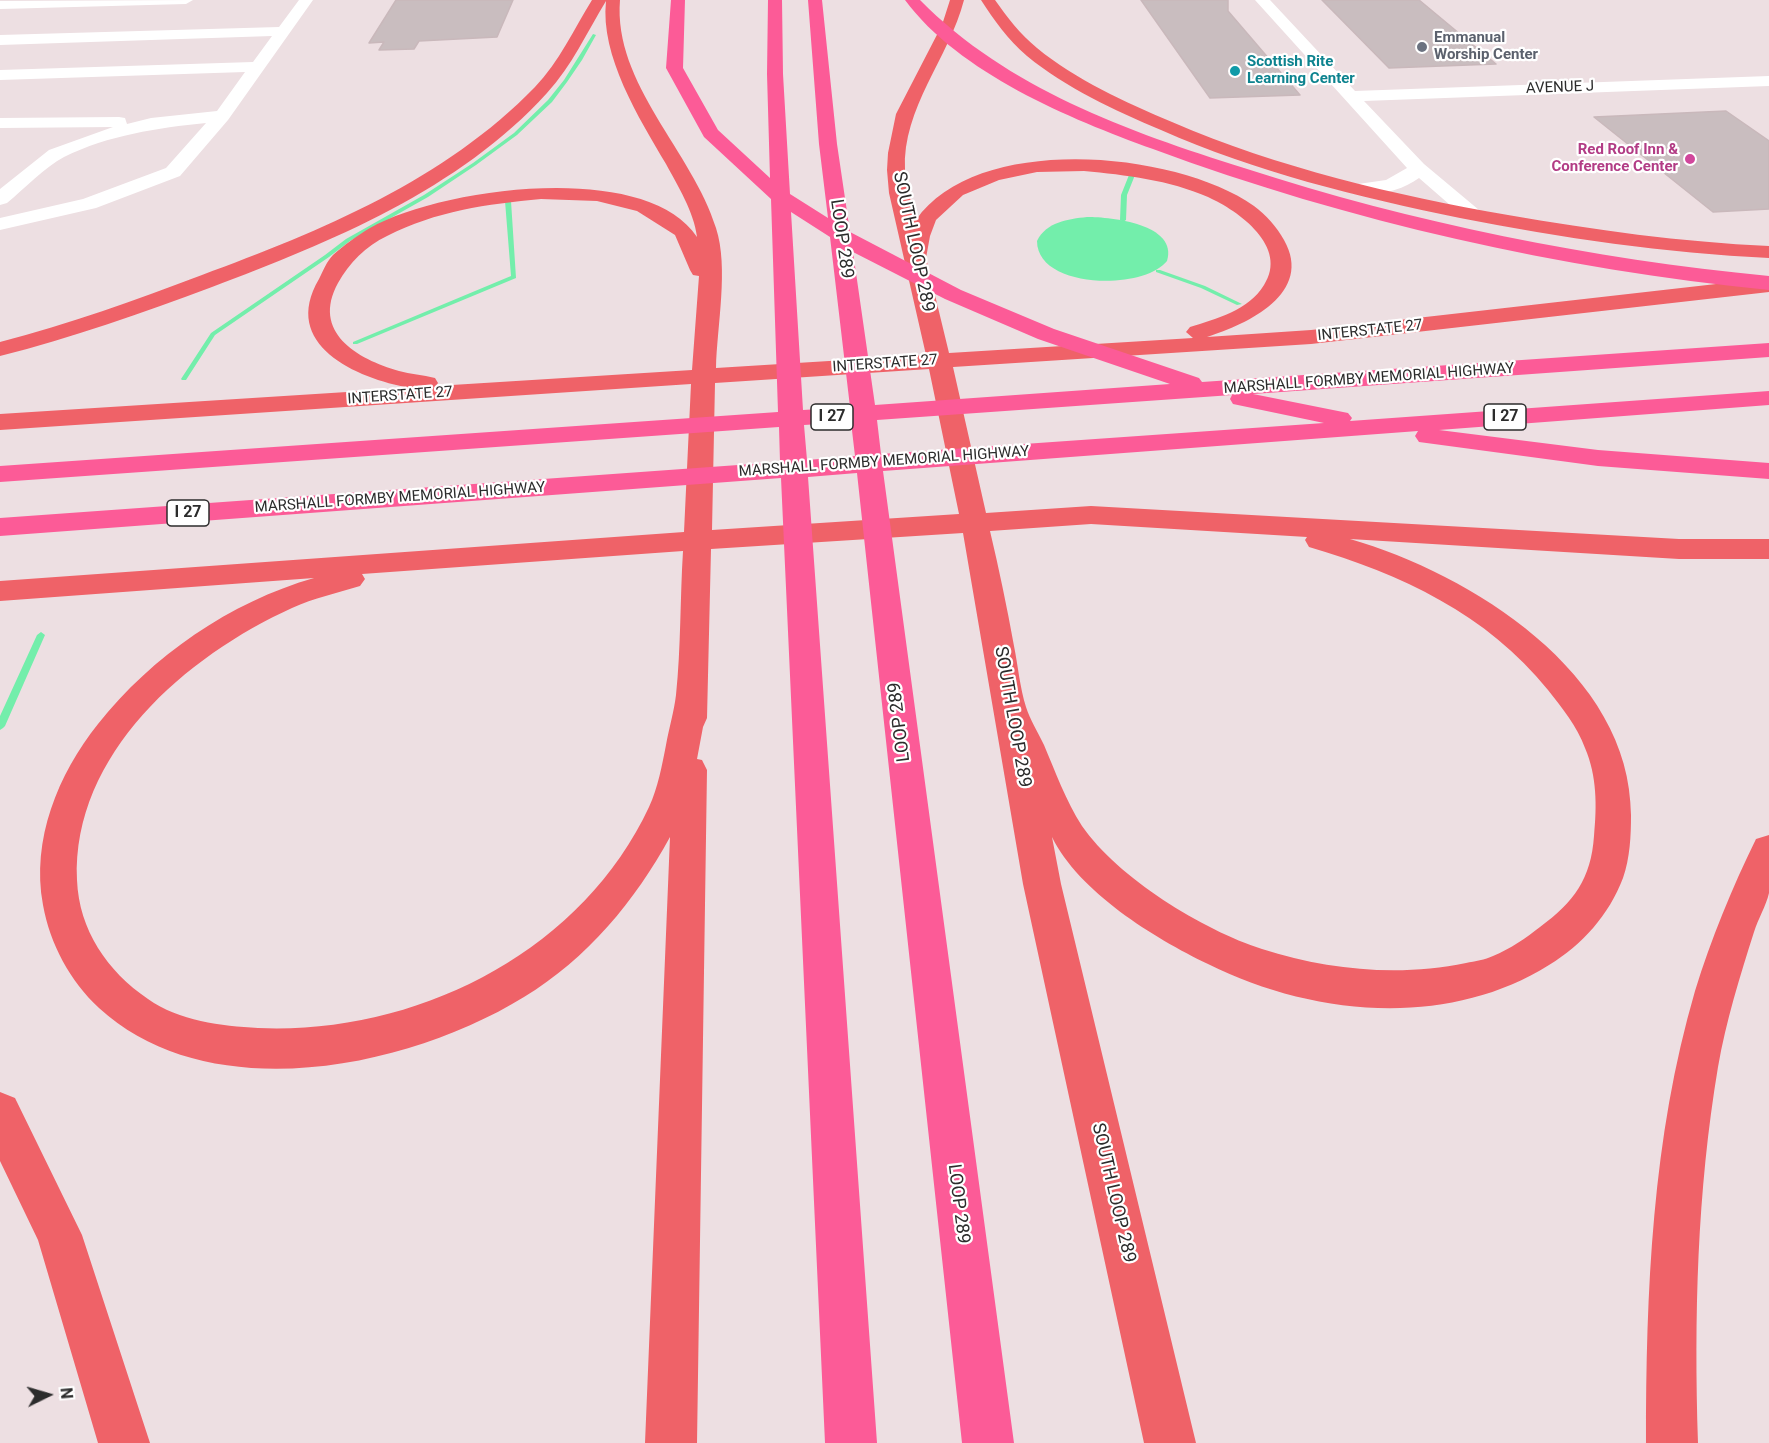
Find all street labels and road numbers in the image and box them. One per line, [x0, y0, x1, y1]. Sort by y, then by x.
street label: AVENUE J [1526, 78, 1594, 98]
street label: SOUTH LOOP 289 [888, 170, 938, 314]
street label: LOOP 289 [825, 198, 857, 280]
street label: INTERSTATE 27 [1317, 317, 1423, 345]
street label: INTERSTATE 27 [832, 351, 938, 377]
street label: MARSHALL FORMBY MEMORIAL HIGHWAY [1223, 360, 1515, 398]
street label: INTERSTATE 27 [347, 383, 453, 409]
road number: I 27 [811, 404, 853, 430]
road number: I 27 [1484, 404, 1526, 430]
street label: MARSHALL FORMBY MEMORIAL HIGHWAY [738, 443, 1030, 481]
street label: MARSHALL FORMBY MEMORIAL HIGHWAY [254, 479, 546, 517]
road number: I 27 [167, 500, 209, 526]
street label: SOUTH LOOP 289 [989, 645, 1035, 789]
street label: LOOP 289 [884, 681, 916, 763]
street label: SOUTH LOOP 289 [1086, 1121, 1140, 1265]
street label: LOOP 289 [942, 1163, 974, 1245]

